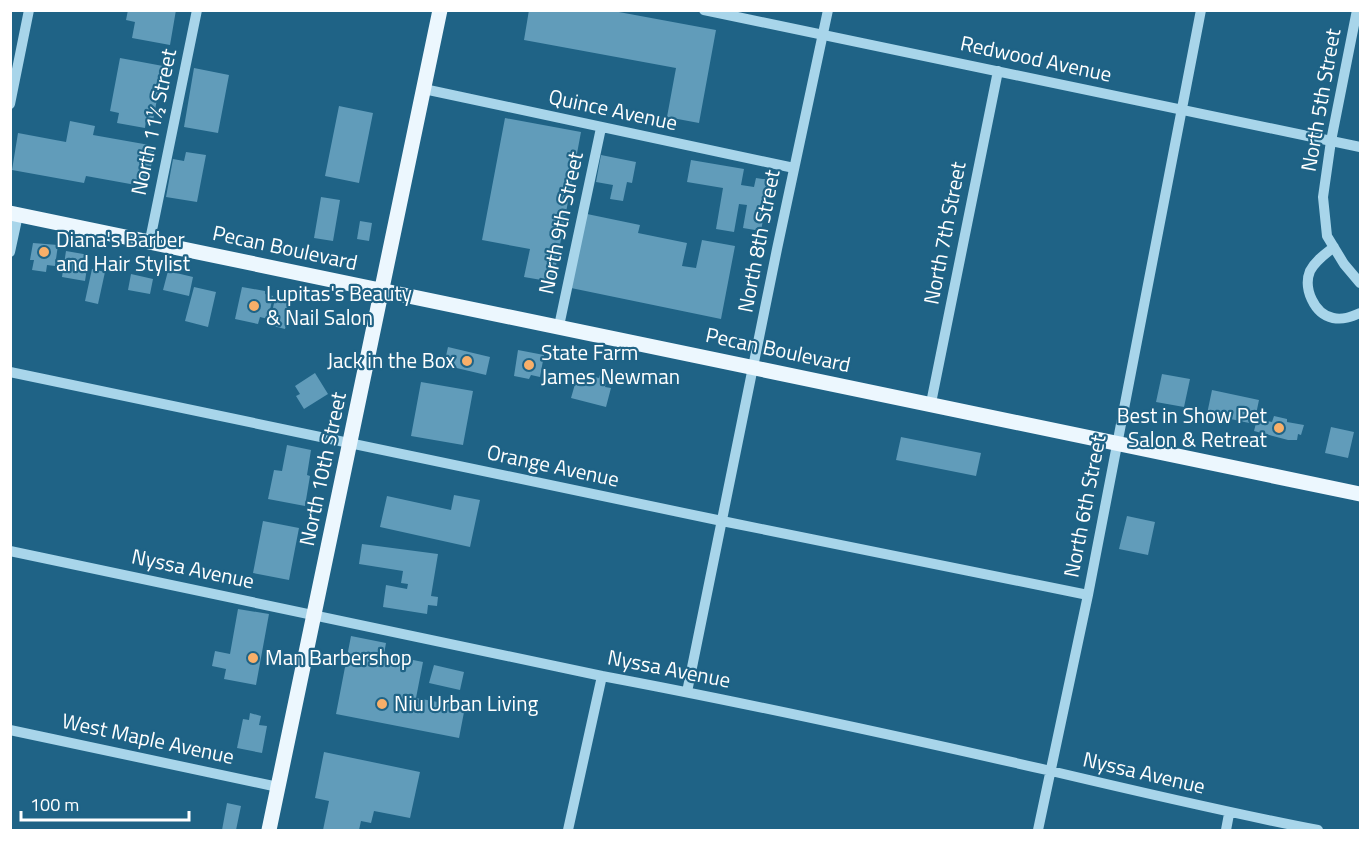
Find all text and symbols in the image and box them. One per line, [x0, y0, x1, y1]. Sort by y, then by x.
street label: North 5th Street [1292, 25, 1348, 174]
street label: Redwood Avenue [958, 26, 1115, 90]
street label: North 11½ Street [122, 45, 184, 198]
street label: Quince Avenue [546, 80, 681, 138]
street label: North 9th Street [529, 148, 591, 297]
street label: North 7th Street [914, 158, 974, 307]
street label: North 8th Street [728, 166, 788, 315]
street label: Pecan Boulevard [210, 216, 361, 278]
place label: Diana's Barber and Hair Stylist [56, 223, 191, 279]
marker: Diana's Barber and Hair Stylist [37, 245, 51, 259]
place label: Lupitas's Beauty & Nail Salon [266, 277, 412, 333]
marker: Lupitas's Beauty & Nail Salon [247, 299, 261, 313]
street label: Pecan Boulevard [703, 318, 854, 380]
place label: State Farm James Newman [541, 336, 680, 392]
place label: Jack in the Box [327, 344, 456, 376]
marker: Jack in the Box [460, 354, 474, 368]
marker: State Farm James Newman [522, 358, 536, 372]
street label: North 10th Street [290, 388, 354, 549]
place label: Best in Show Pet Salon & Retreat [1117, 399, 1268, 455]
marker: Best in Show Pet Salon & Retreat [1272, 421, 1286, 435]
street label: North 6th Street [1054, 431, 1114, 580]
street label: Orange Avenue [484, 435, 622, 495]
street label: Nyssa Avenue [129, 539, 257, 597]
street label: Nyssa Avenue [605, 640, 733, 696]
place label: Man Barbershop [265, 641, 412, 673]
marker: Man Barbershop [246, 651, 260, 665]
place label: Niu Urban Living [394, 687, 538, 719]
marker: Niu Urban Living [375, 697, 389, 711]
street label: West Maple Avenue [59, 704, 237, 772]
street label: Nyssa Avenue [1080, 742, 1209, 802]
scale bar [21, 784, 189, 822]
text: 100 m [30, 791, 79, 818]

